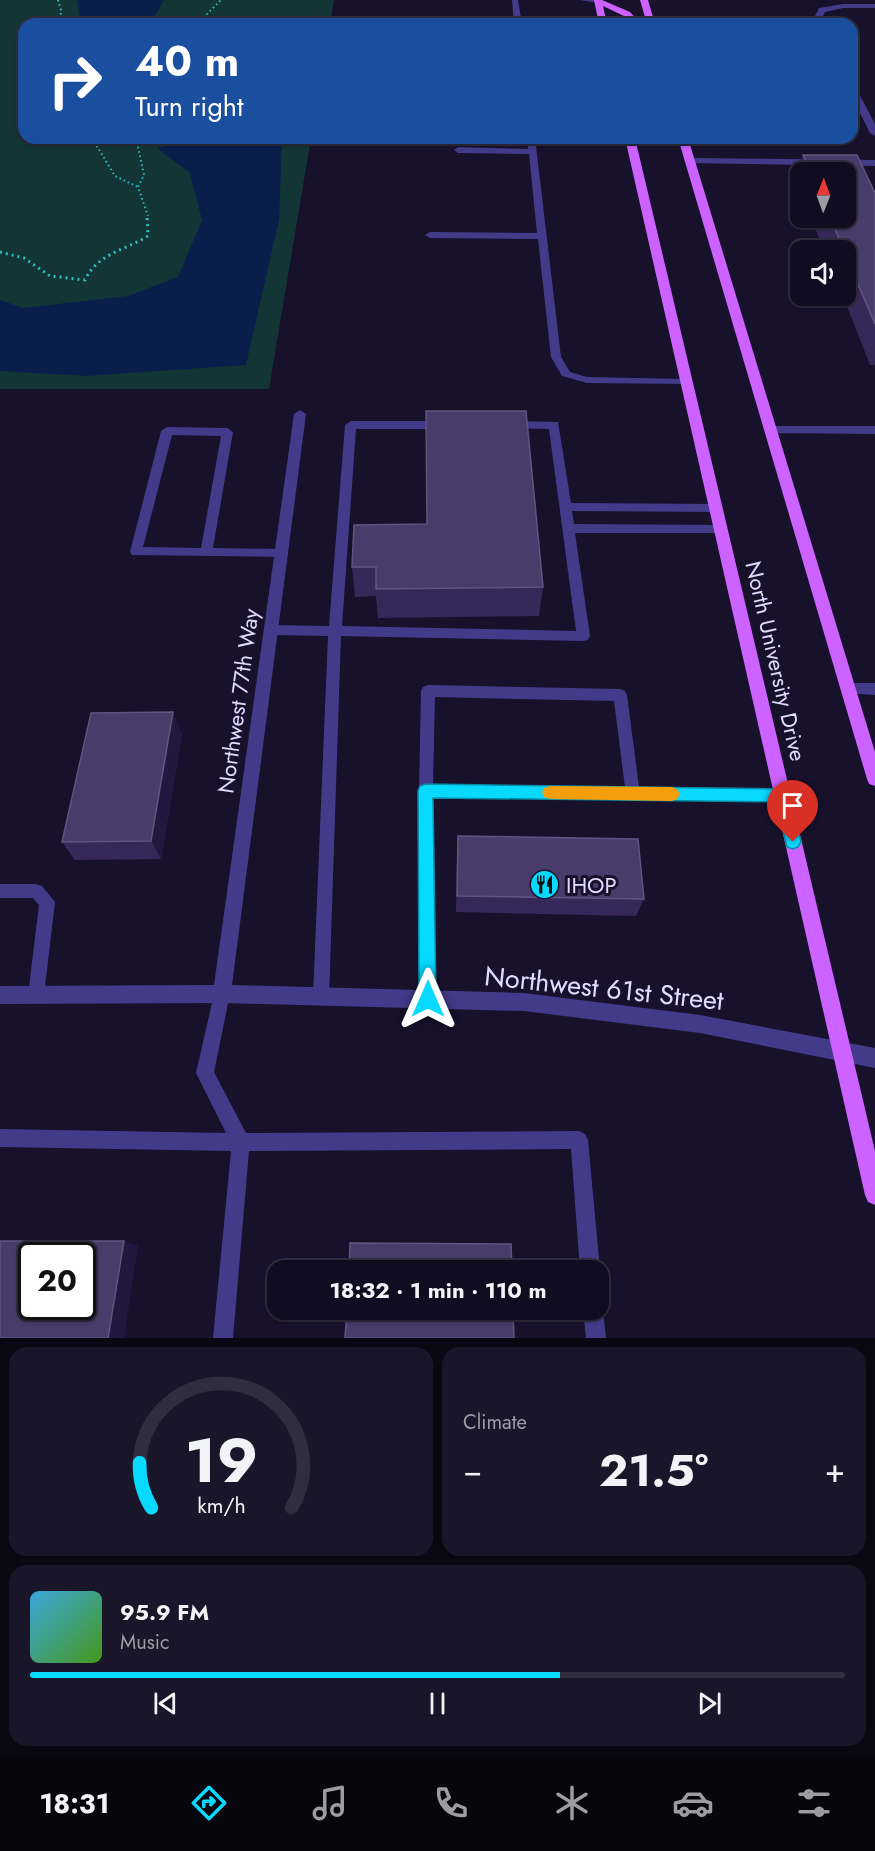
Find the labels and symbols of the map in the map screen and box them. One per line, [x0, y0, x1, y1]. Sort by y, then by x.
north arrow [790, 162, 856, 228]
street label: North University Drive [737, 558, 815, 764]
street label: Northwest 77th Way [209, 606, 267, 795]
pin [767, 780, 818, 842]
restaurant icon: IHOP [529, 869, 561, 901]
place label: IHOP [566, 869, 617, 901]
street label: Northwest 61st Street [482, 956, 726, 1020]
position arrow [396, 967, 460, 1031]
speed limit sign: 20 [18, 1242, 96, 1320]

